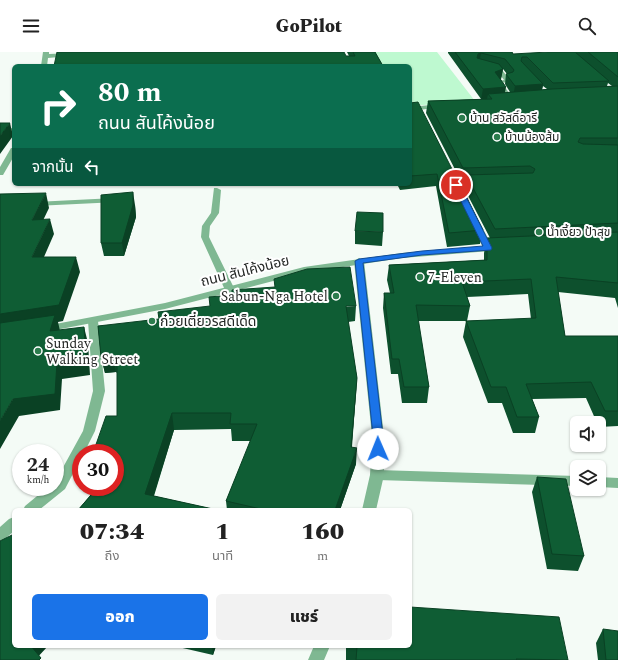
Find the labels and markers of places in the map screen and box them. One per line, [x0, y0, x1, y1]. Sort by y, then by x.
place label: บ้าน สวัสดิ์อารี [470, 109, 537, 128]
marker: บ้าน สวัสดิ์อารี [457, 113, 467, 123]
place label: บ้านน้องส้ม [505, 128, 559, 147]
marker: บ้านน้องส้ม [492, 132, 502, 142]
pin [439, 168, 473, 202]
place label: น้ำเงี้ยว ป้าสุข [547, 223, 610, 242]
marker: น้ำเงี้ยว ป้าสุข [534, 227, 544, 237]
place label: 7-Eleven [428, 267, 482, 288]
marker: 7-Eleven [415, 272, 425, 282]
place label: Sabun-Nga Hotel [221, 286, 328, 307]
marker: Sabun-Nga Hotel [331, 291, 341, 301]
place label: ก๋วยเตี๋ยวรสดีเด็ด [160, 311, 256, 332]
marker: ก๋วยเตี๋ยวรสดีเด็ด [147, 316, 157, 326]
place label: Sunday Walking Street [46, 333, 138, 370]
marker: Sunday Walking Street [33, 346, 43, 356]

